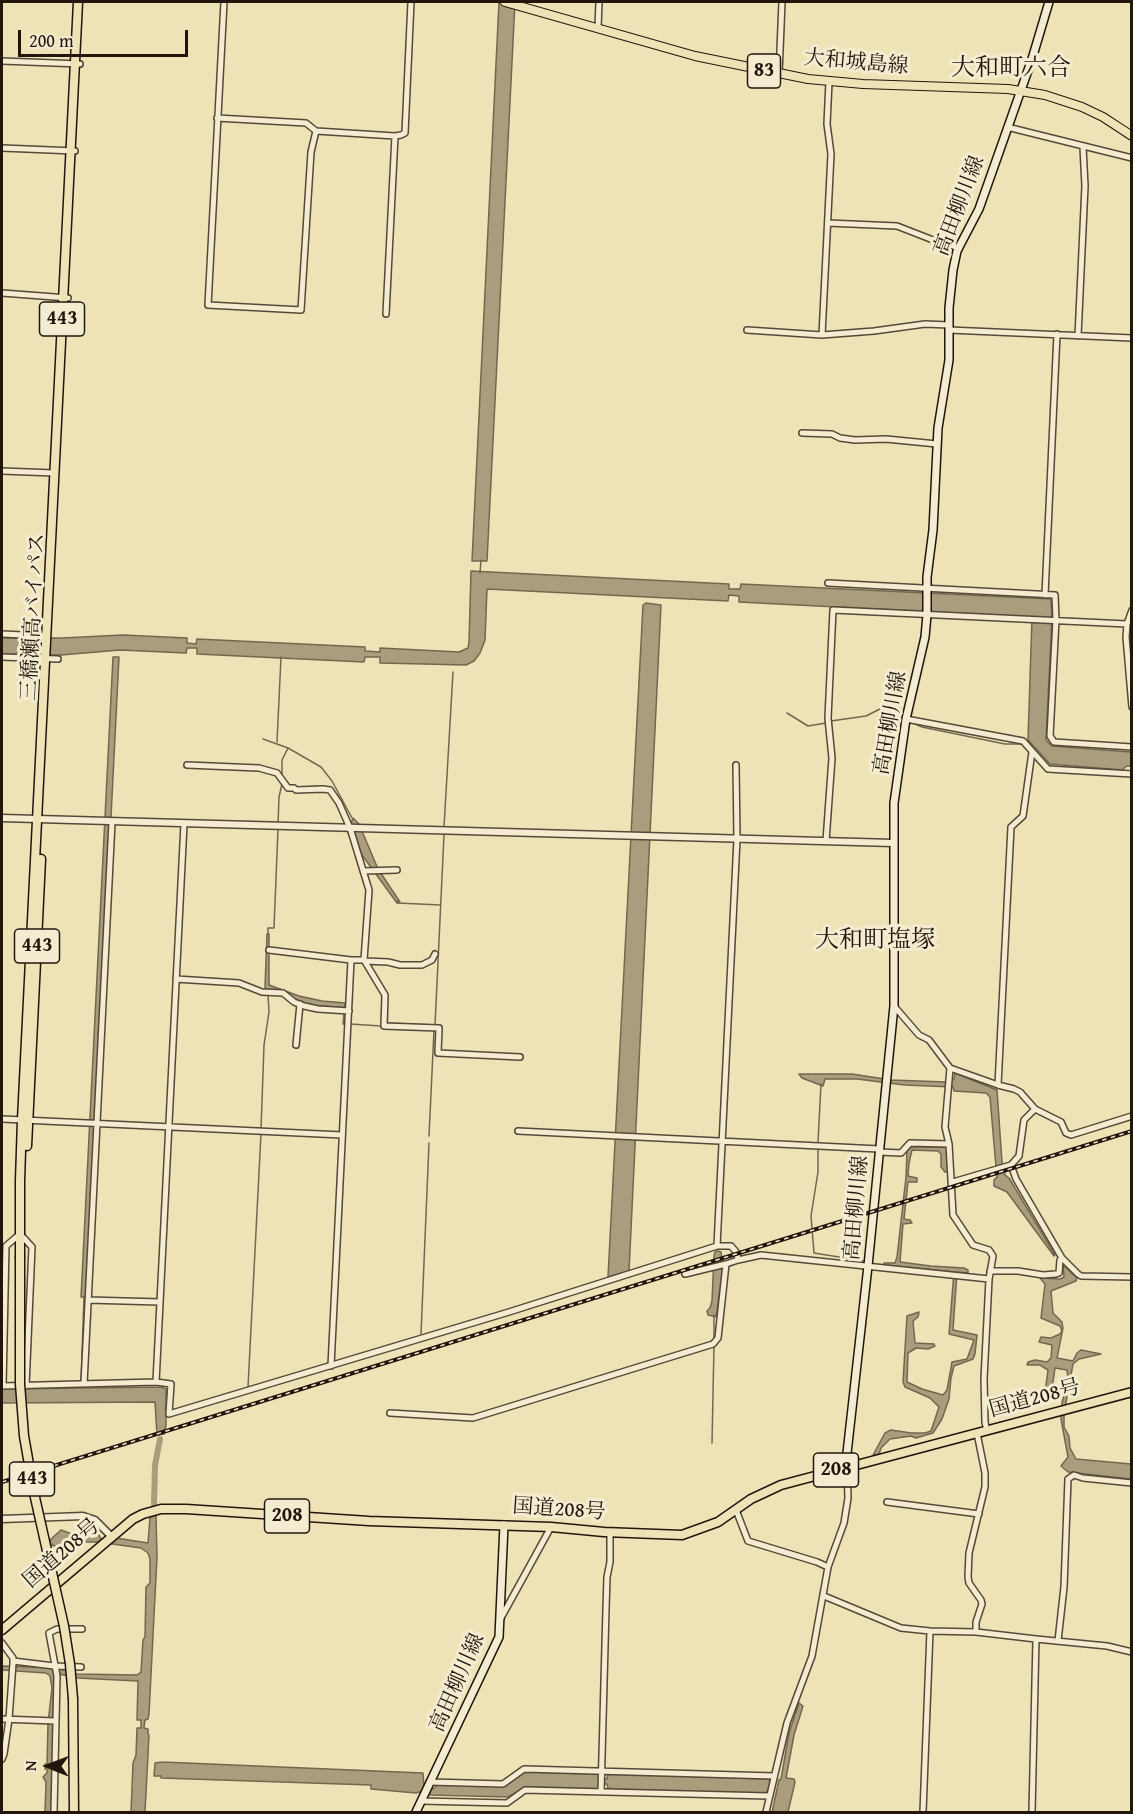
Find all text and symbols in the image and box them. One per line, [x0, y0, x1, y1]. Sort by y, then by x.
scale bar [21, 18, 190, 56]
text: 200 m [29, 27, 74, 54]
street label: 大和城島線 [803, 46, 909, 80]
road number: 83 [748, 54, 780, 88]
district label: 大和町六合 [951, 55, 1071, 83]
street label: 高田柳川線 [929, 152, 991, 260]
road number: 443 [40, 302, 84, 336]
street label: 三橋瀬高バイパス [17, 532, 51, 702]
street label: 高田柳川線 [869, 669, 913, 777]
district label: 大和町塩塚 [815, 927, 935, 955]
road number: 443 [15, 929, 60, 963]
street label: 高田柳川線 [840, 1155, 874, 1261]
street label: 国道208号 [987, 1375, 1083, 1423]
road number: 208 [814, 1453, 858, 1487]
road number: 443 [9, 1462, 54, 1496]
street label: 国道208号 [512, 1494, 606, 1526]
road number: 208 [264, 1499, 310, 1533]
street label: 国道208号 [19, 1514, 105, 1594]
street label: 高田柳川線 [425, 1630, 491, 1736]
north arrow [18, 1736, 78, 1796]
text: N [18, 1760, 42, 1771]

